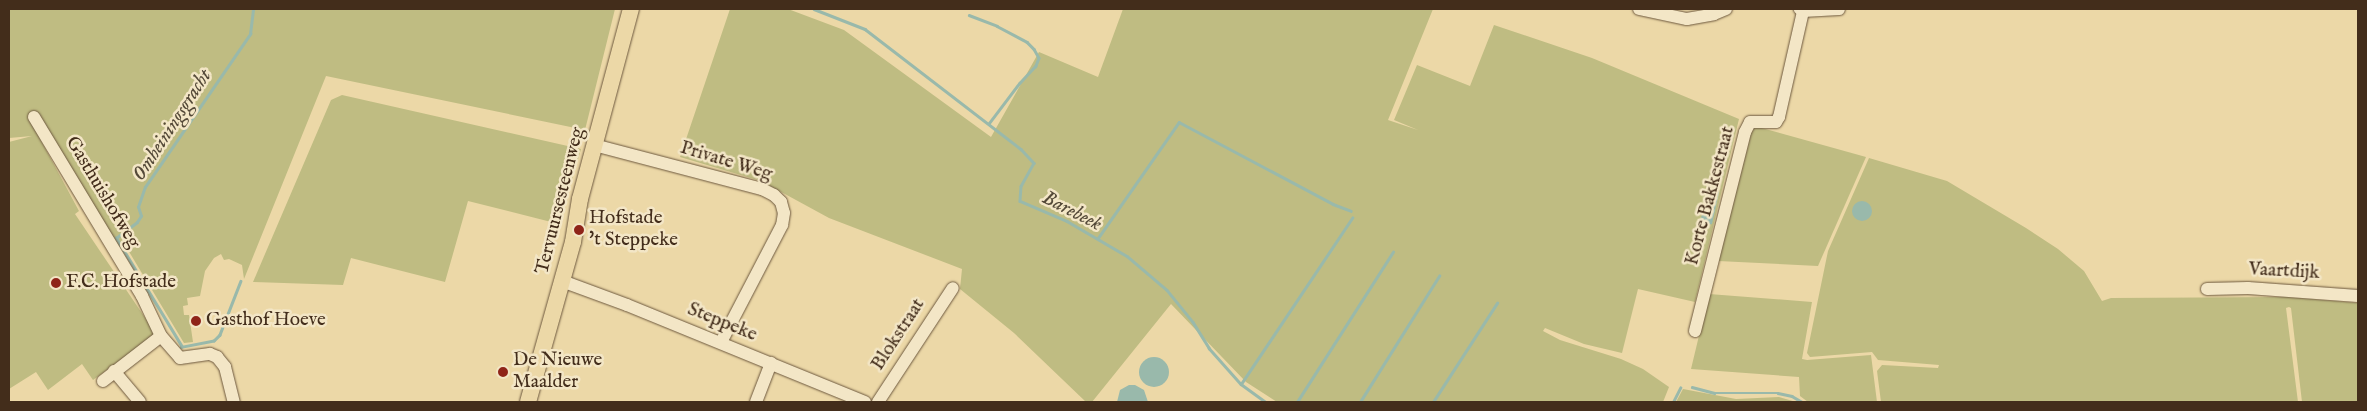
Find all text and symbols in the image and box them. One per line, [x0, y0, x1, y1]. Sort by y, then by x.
water label: Omheiningsgracht [127, 65, 217, 185]
street label: Korte Bakkestraat [1681, 124, 1741, 268]
street label: Tervuursesteenweg [532, 125, 590, 277]
street label: Gasthuishofweg [60, 133, 144, 253]
street label: Private Weg [677, 137, 775, 187]
water label: Barebeek [1038, 186, 1106, 236]
place label: Hofstade 't Steppeke [589, 208, 678, 252]
marker: Hofstade 't Steppeke [573, 224, 585, 236]
street label: Vaartdijk [2248, 259, 2320, 285]
place label: F.C. Hofstade [66, 272, 176, 294]
marker: F.C. Hofstade [50, 277, 62, 289]
street label: Blokstraat [867, 295, 931, 375]
street label: Steppeke [684, 299, 760, 347]
place label: Gasthof Hoeve [206, 310, 326, 332]
marker: Gasthof Hoeve [190, 315, 202, 327]
place label: De Nieuwe Maalder [513, 350, 602, 394]
marker: De Nieuwe Maalder [497, 366, 509, 378]

